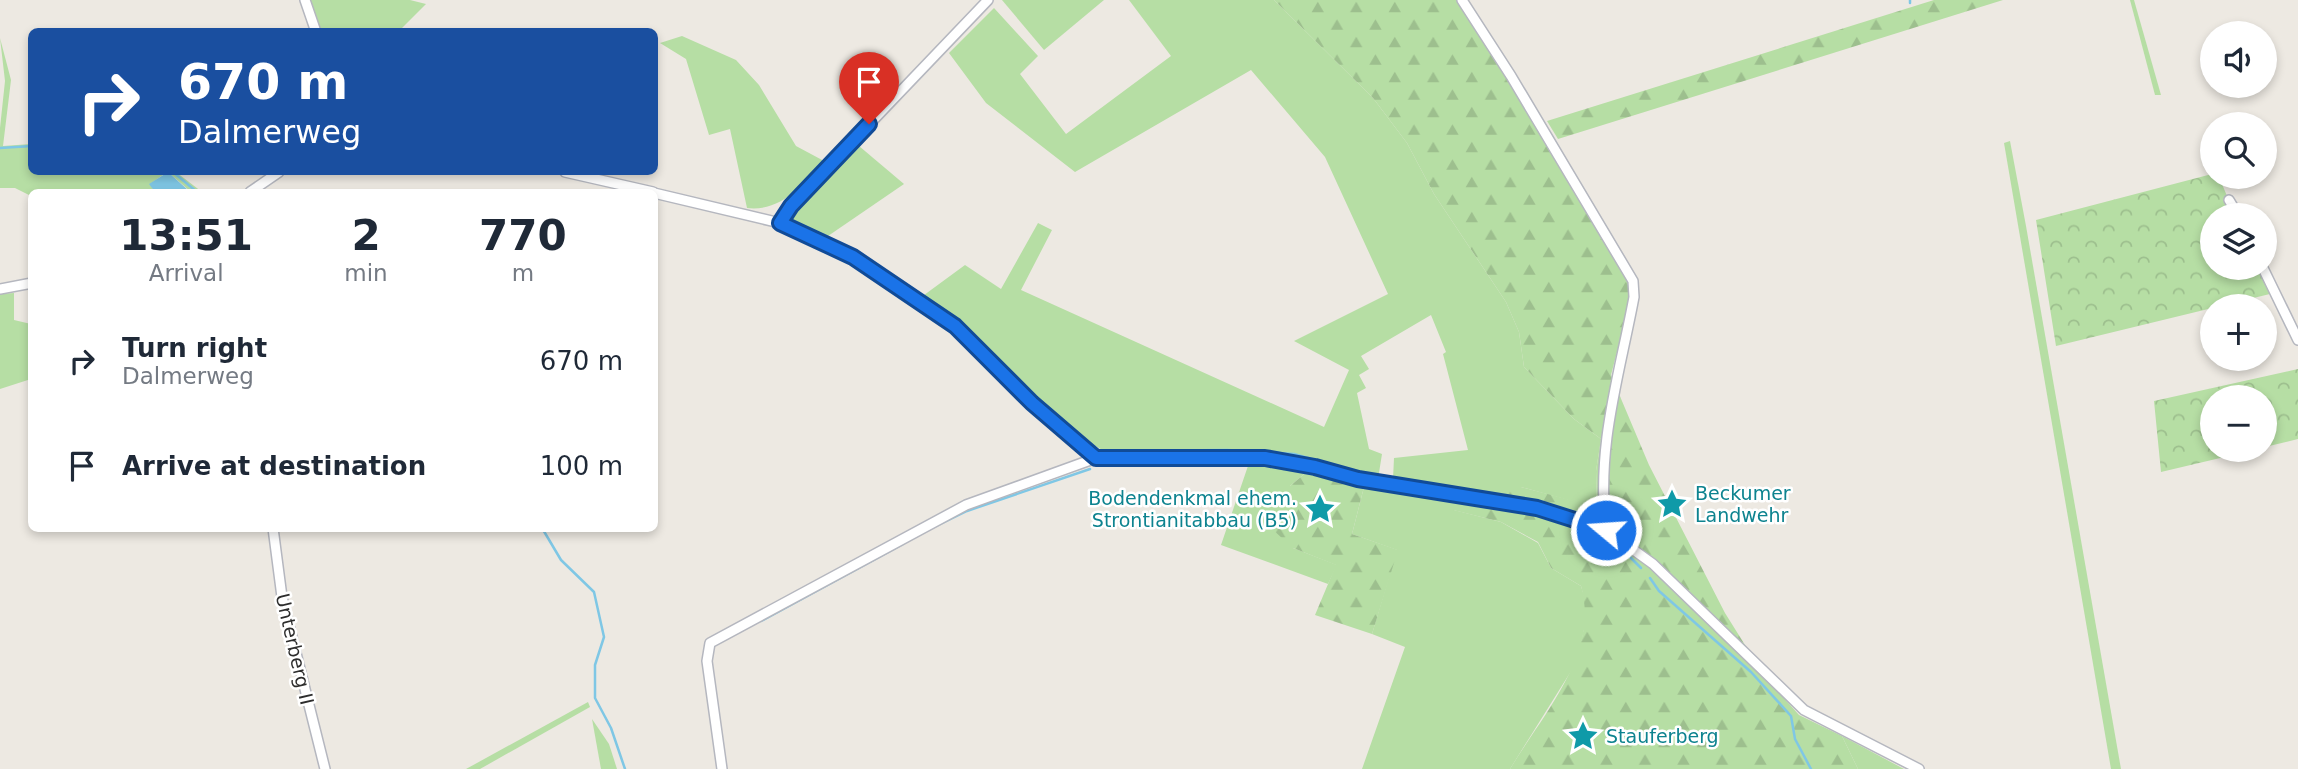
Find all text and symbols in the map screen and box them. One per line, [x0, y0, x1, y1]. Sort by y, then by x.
map controls [2200, 21, 2277, 462]
button: sound [2200, 21, 2277, 98]
pin [839, 52, 899, 124]
text: 670 m [178, 54, 348, 111]
icon: right [63, 56, 154, 147]
icon: arrive [850, 63, 888, 101]
button: search [2200, 112, 2277, 189]
text: Dalmerweg [178, 113, 361, 151]
button: layers [2200, 203, 2277, 280]
text: 13:51 [119, 211, 253, 260]
text: 2 [351, 211, 381, 260]
text: 770 [479, 211, 567, 260]
text: Arrival [149, 260, 224, 286]
text: min [344, 260, 388, 286]
text: m [512, 260, 534, 286]
button: + [2200, 294, 2277, 371]
text: Turn right [122, 333, 267, 363]
icon: right [63, 342, 101, 380]
text: 670 m [540, 346, 623, 376]
text: Dalmerweg [122, 363, 254, 389]
button: − [2200, 385, 2277, 462]
icon: arrive [63, 447, 101, 485]
text: Arrive at destination [122, 451, 426, 481]
text: 100 m [540, 451, 623, 481]
place label: Beckumer Landwehr [1695, 482, 1791, 526]
place label: Bodendenkmal ehem. Strontianitabbau (B5) [1088, 487, 1297, 531]
place icon: Beckumer Landwehr [1655, 487, 1689, 521]
place icon: Bodendenkmal ehem. Strontianitabbau (B5) [1303, 492, 1337, 526]
position arrow [1569, 493, 1643, 567]
street label: Unterberg II [272, 591, 318, 707]
place icon: Stauferberg [1566, 719, 1600, 753]
place label: Stauferberg [1606, 725, 1719, 747]

